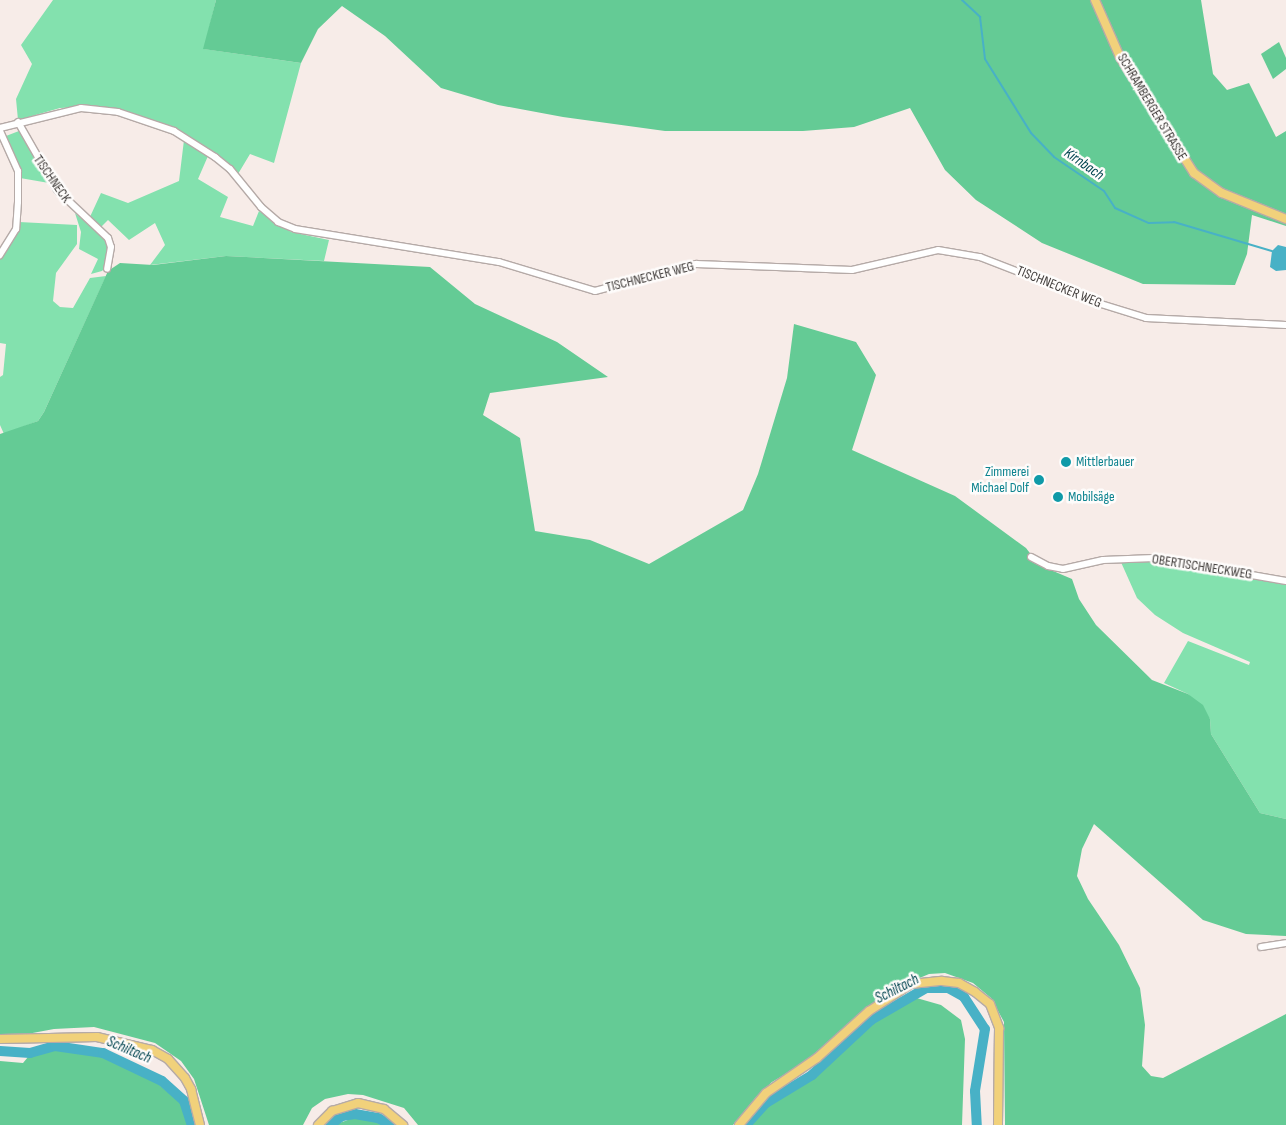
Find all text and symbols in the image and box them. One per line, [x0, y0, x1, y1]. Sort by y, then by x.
street label: SCHRAMBERGER STRASSE [1113, 50, 1191, 164]
water label: Kirnbach [1061, 144, 1107, 184]
street label: TISCHNECK [30, 152, 74, 206]
street label: TISCHNECKER WEG [604, 258, 696, 296]
street label: TISCHNECKER WEG [1014, 262, 1104, 312]
place label: Mittlerbauer [1076, 454, 1134, 470]
marker: Mittlerbauer [1060, 456, 1072, 468]
place label: Zimmerei Michael Dolf [971, 464, 1029, 497]
marker: Zimmerei Michael Dolf [1033, 474, 1045, 486]
place label: Mobilsäge [1068, 489, 1115, 505]
marker: Mobilsäge [1052, 491, 1064, 503]
street label: OBERTISCHNECKWEG [1151, 551, 1253, 583]
water label: Schiltach [872, 970, 922, 1008]
water label: Schiltach [104, 1033, 154, 1067]

